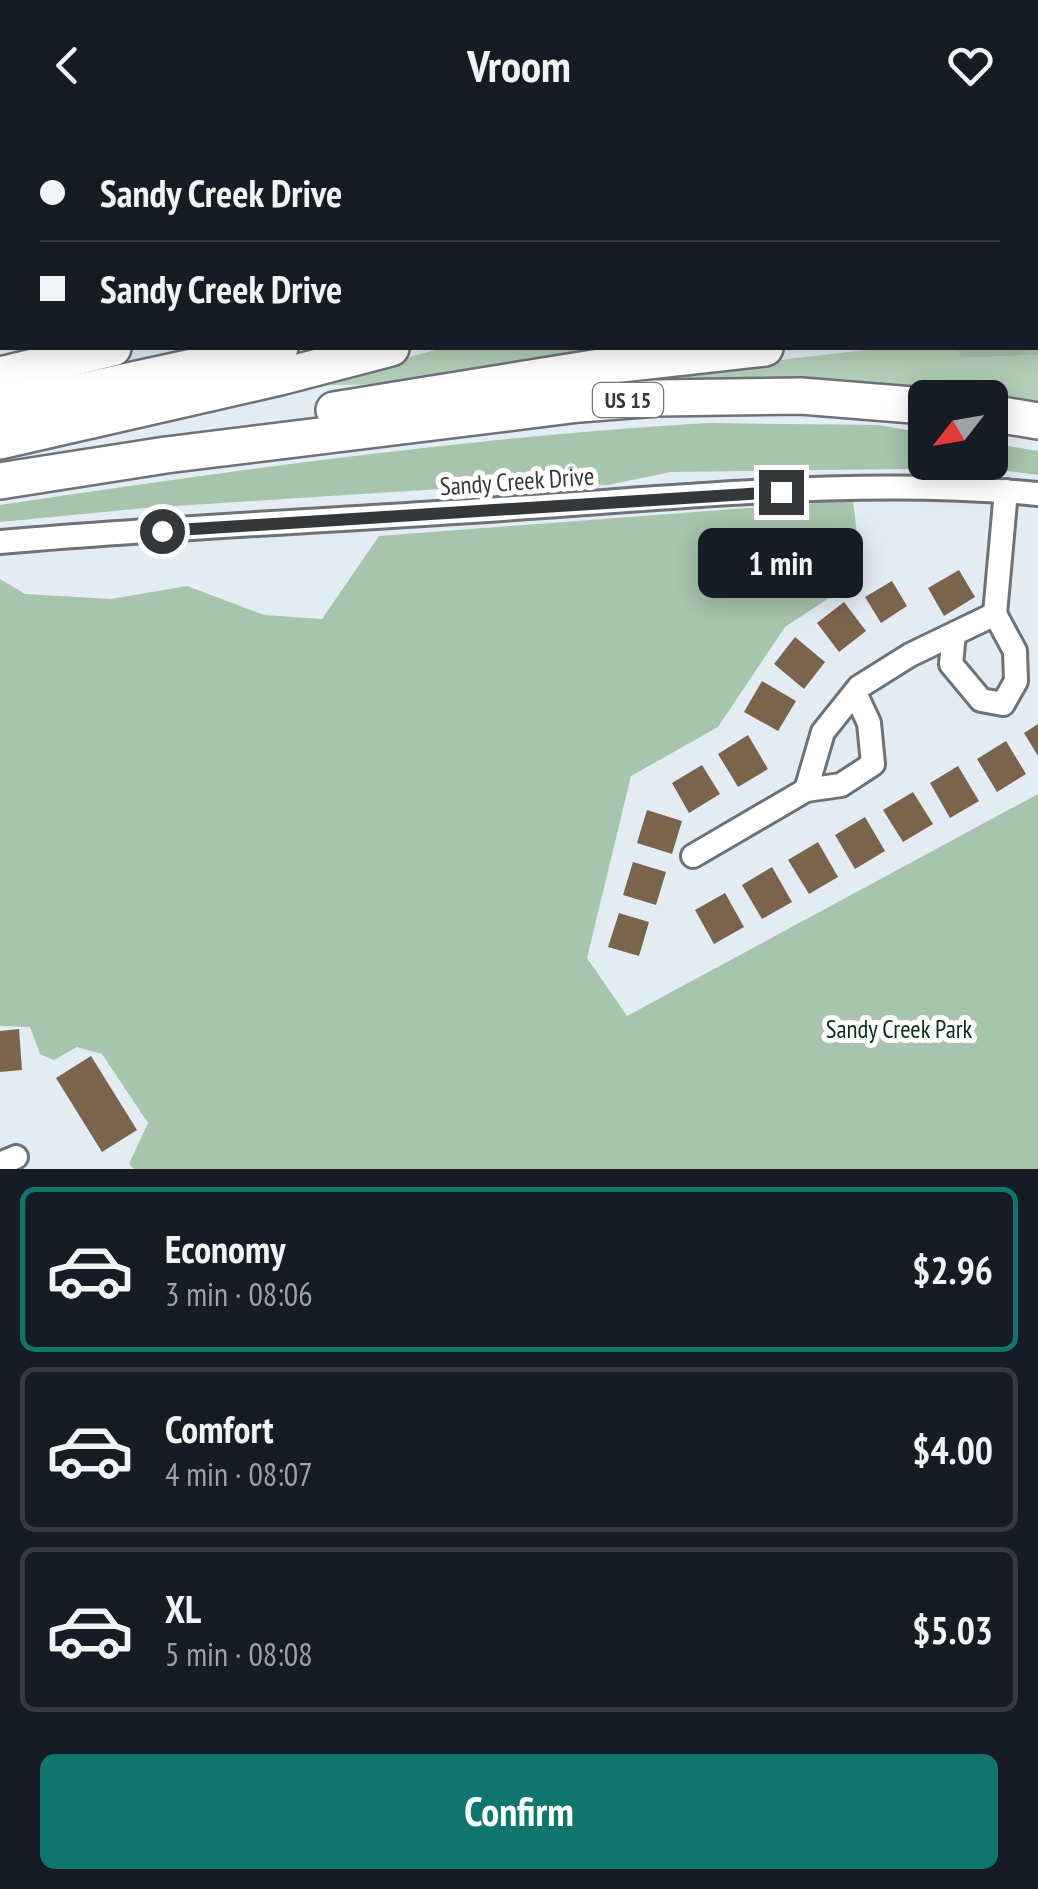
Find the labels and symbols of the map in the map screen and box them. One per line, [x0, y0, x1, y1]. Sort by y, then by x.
north arrow [908, 380, 1008, 480]
road number: US 15 [593, 383, 663, 417]
street label: Sandy Creek Drive [439, 460, 595, 502]
route end [759, 470, 804, 515]
route start [140, 509, 185, 554]
callout: 1 min [698, 527, 864, 597]
park label: Sandy Creek Park [826, 1013, 973, 1045]

